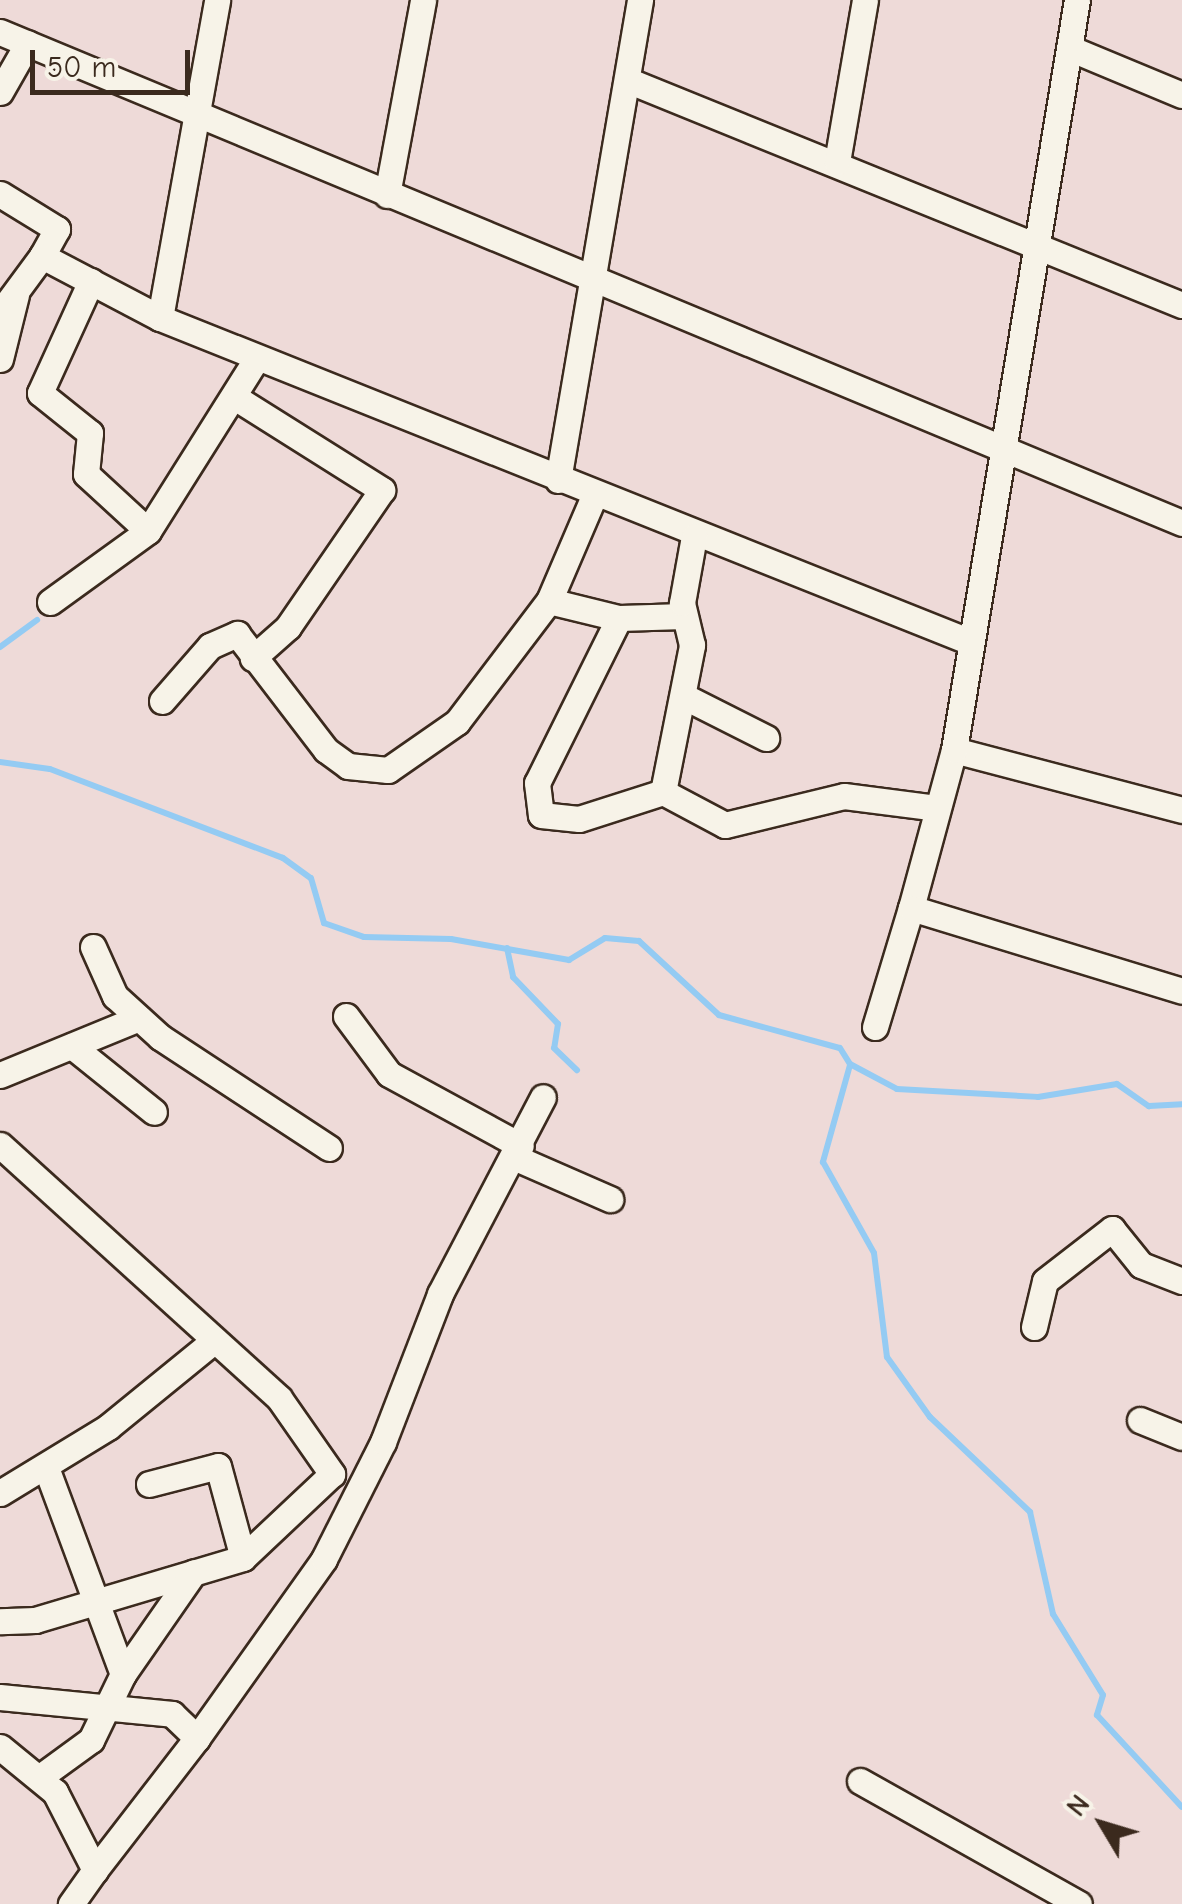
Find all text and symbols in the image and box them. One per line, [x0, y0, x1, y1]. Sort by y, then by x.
scale bar [35, 30, 195, 92]
text: 50 m [47, 50, 116, 85]
north arrow [1052, 1774, 1152, 1874]
text: N [1060, 1788, 1097, 1823]

